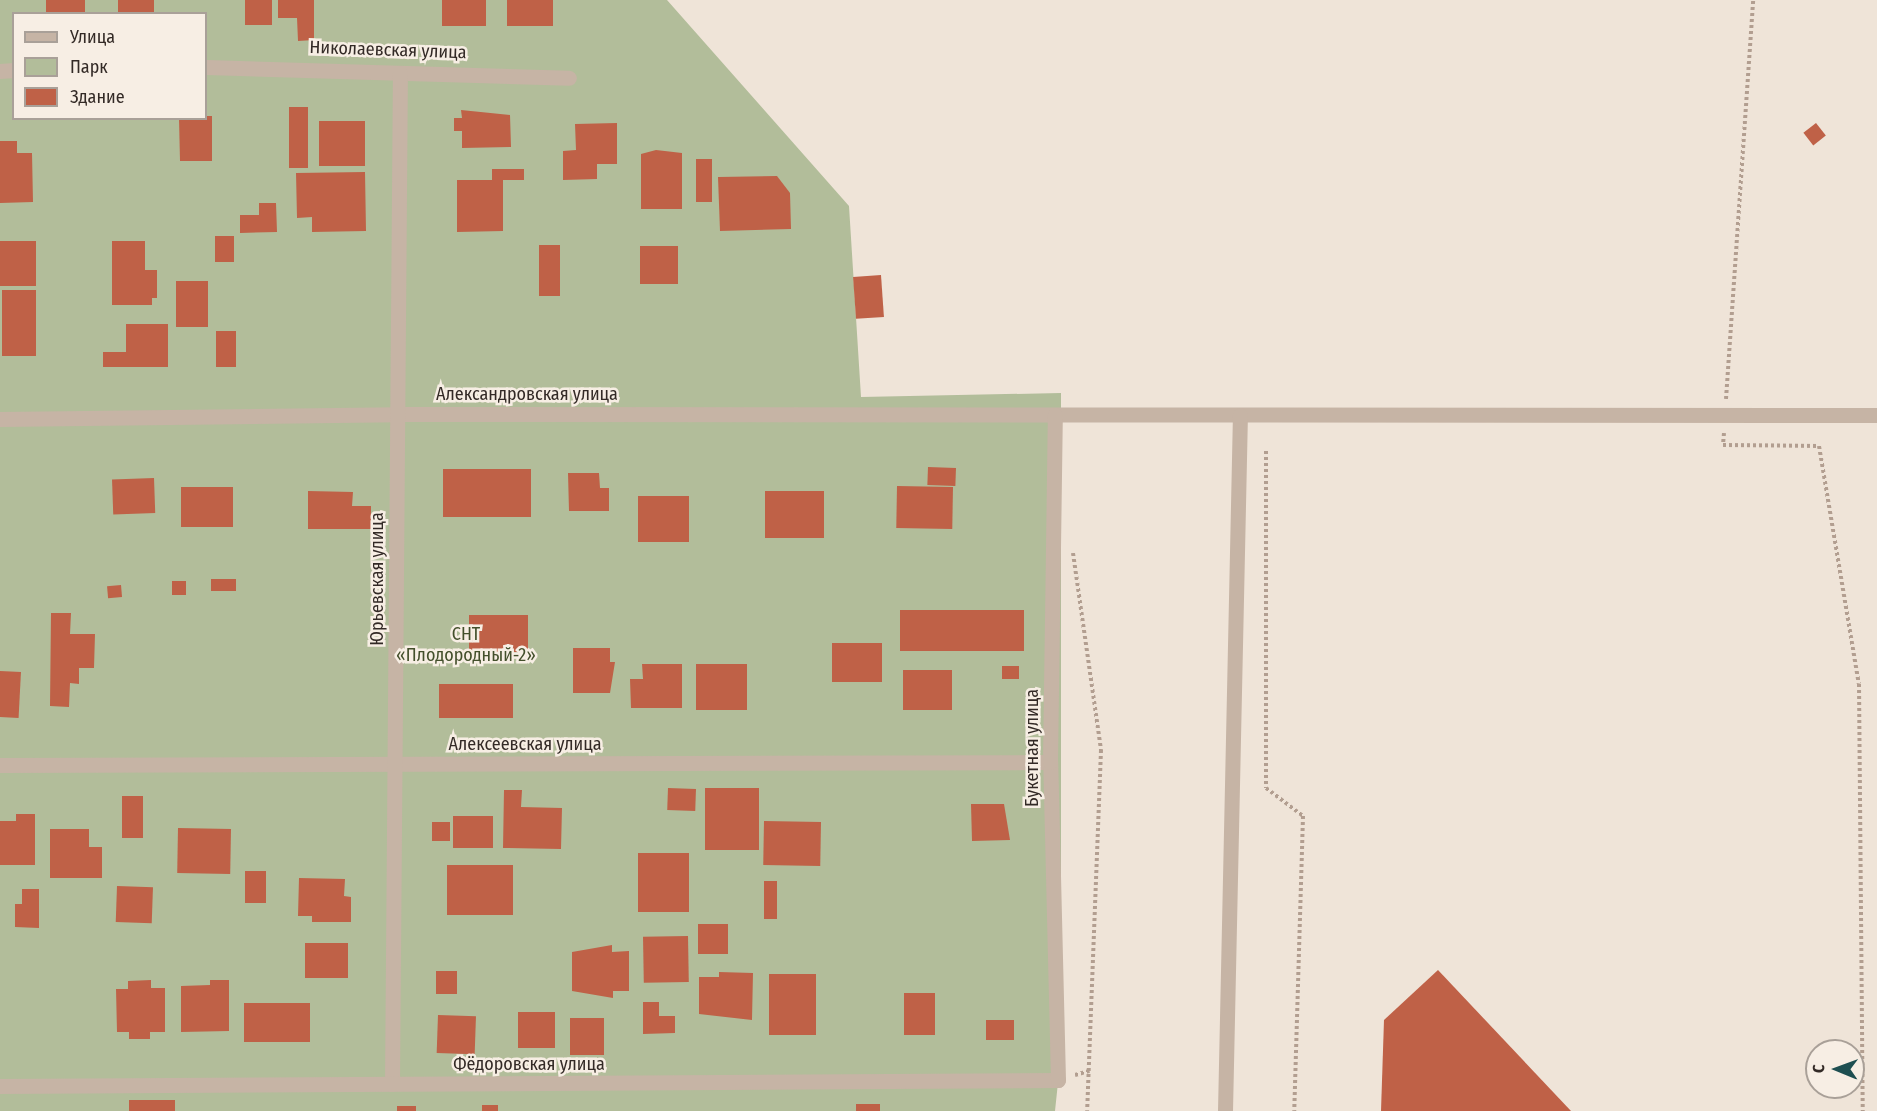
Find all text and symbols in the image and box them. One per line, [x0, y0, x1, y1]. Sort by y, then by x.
legend [12, 12, 207, 120]
text: Улица [70, 26, 115, 48]
street label: Николаевская улица [309, 36, 467, 64]
text: Парк [70, 56, 108, 78]
text: Здание [70, 86, 125, 108]
street label: Александровская улица [436, 383, 618, 405]
street label: Юрьевская улица [366, 512, 388, 646]
park label: СНТ «Плодородный-2» [396, 624, 536, 666]
street label: Букетная улица [1021, 689, 1043, 807]
street label: Алексеевская улица [449, 733, 601, 755]
north arrow [1805, 1039, 1865, 1099]
street label: Фёдоровская улица [453, 1053, 605, 1075]
text: С [1809, 1064, 1828, 1073]

